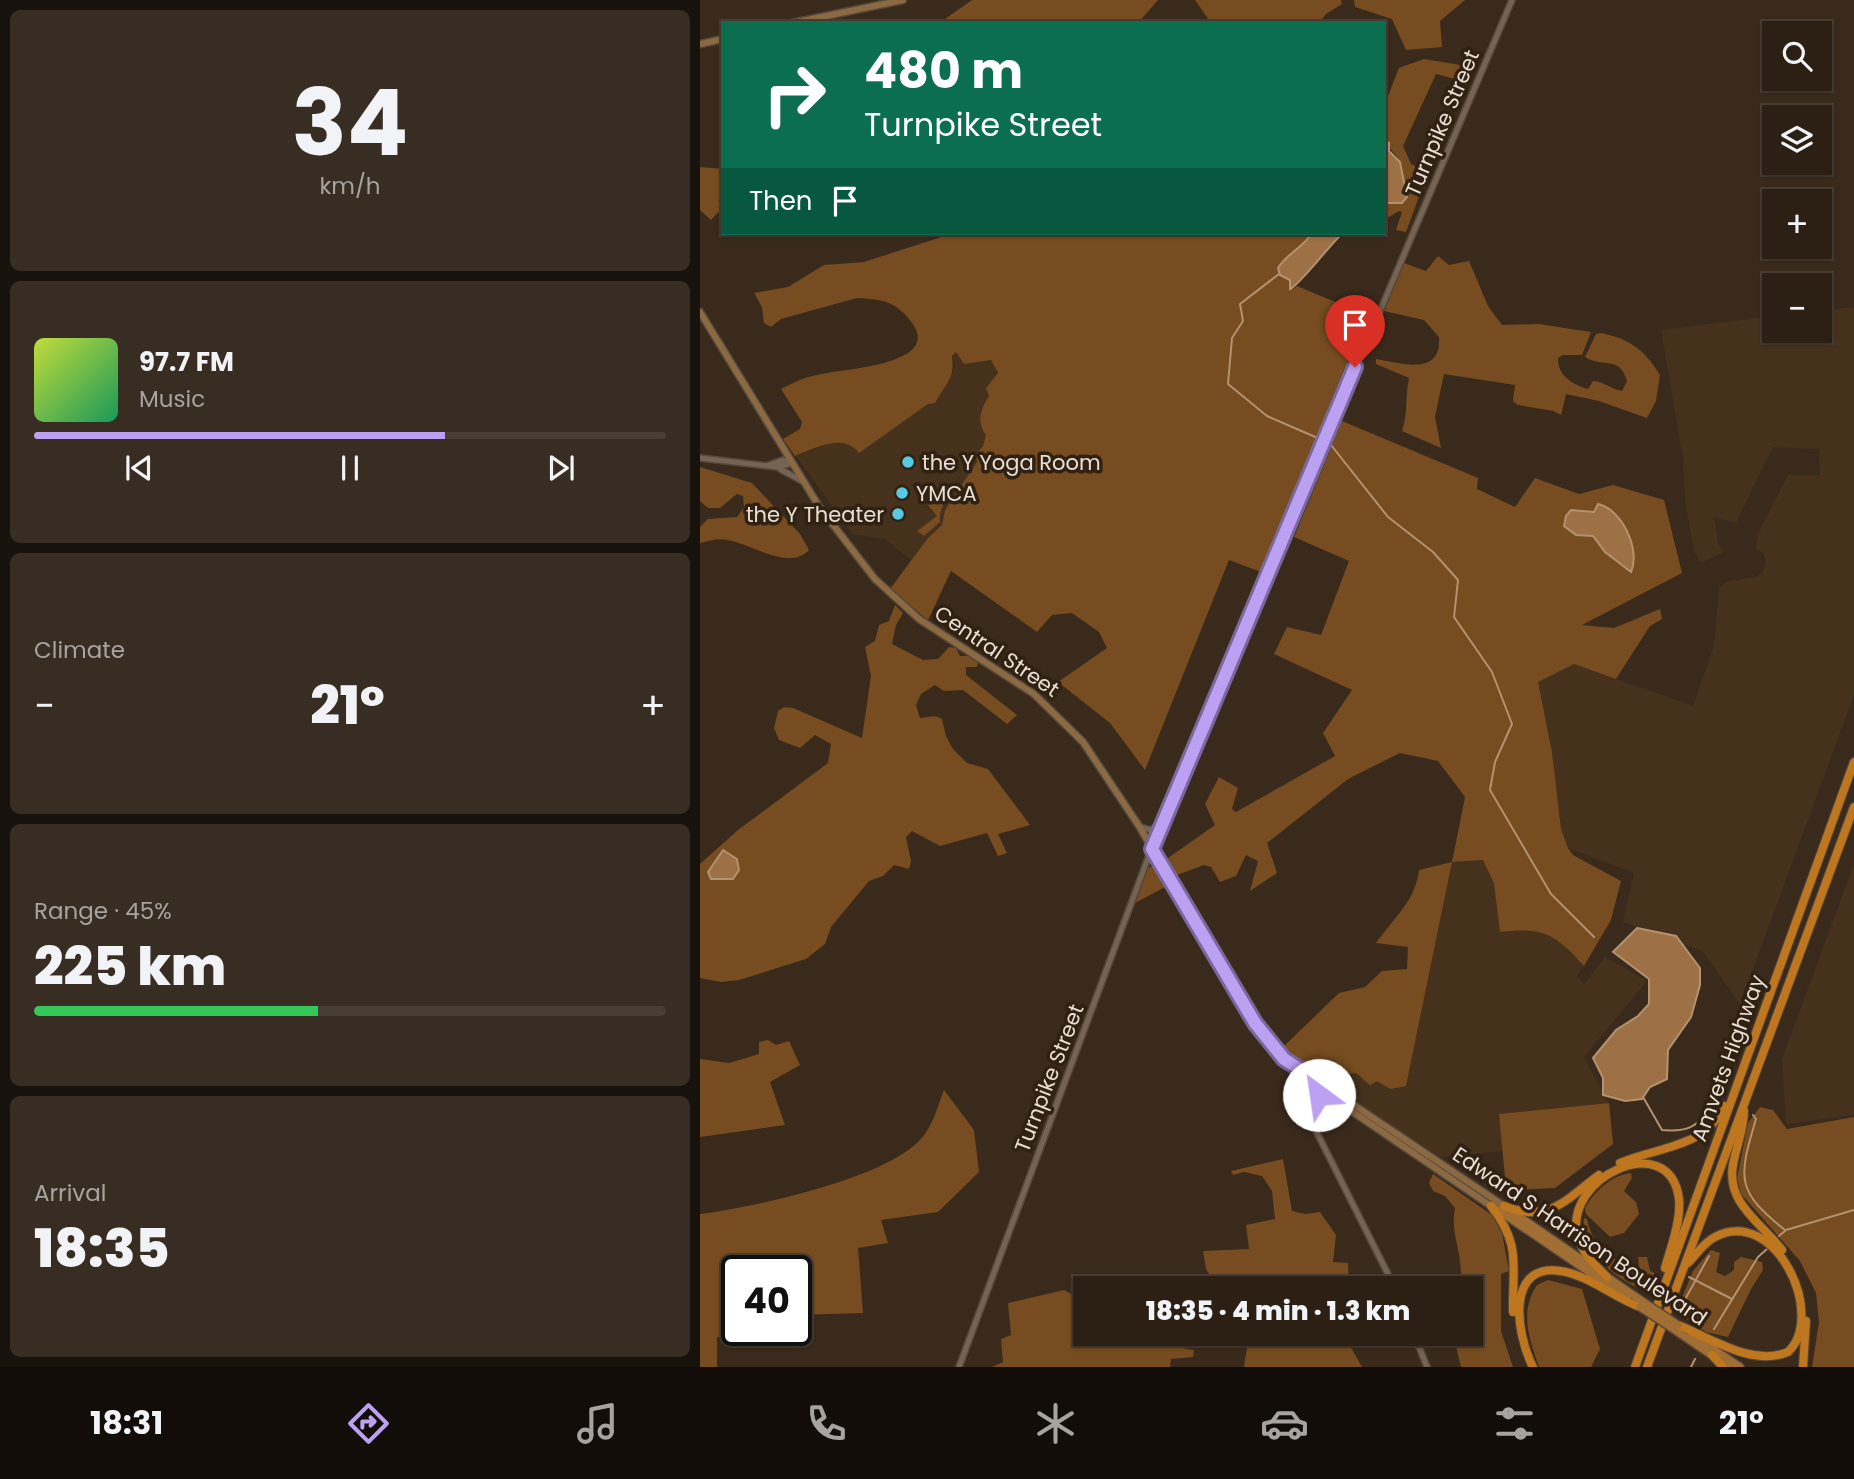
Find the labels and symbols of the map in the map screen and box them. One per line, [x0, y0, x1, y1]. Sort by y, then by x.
street label: Turnpike Street [1398, 45, 1486, 201]
pin [1325, 295, 1385, 367]
place label: the Y Yoga Room [922, 448, 1101, 477]
marker: the Y Yoga Room [900, 454, 916, 470]
place label: YMCA [916, 479, 977, 508]
marker: YMCA [894, 485, 910, 501]
place label: the Y Theater [746, 500, 884, 529]
marker: the Y Theater [890, 506, 906, 522]
street label: Central Street [929, 599, 1065, 703]
street label: Amvets Highway [1684, 970, 1772, 1145]
street label: Turnpike Street [1007, 1000, 1091, 1156]
position arrow [1282, 1058, 1356, 1132]
street label: Edward S Harrison Boulevard [1447, 1140, 1713, 1332]
speed limit sign: 40 [721, 1255, 812, 1346]

